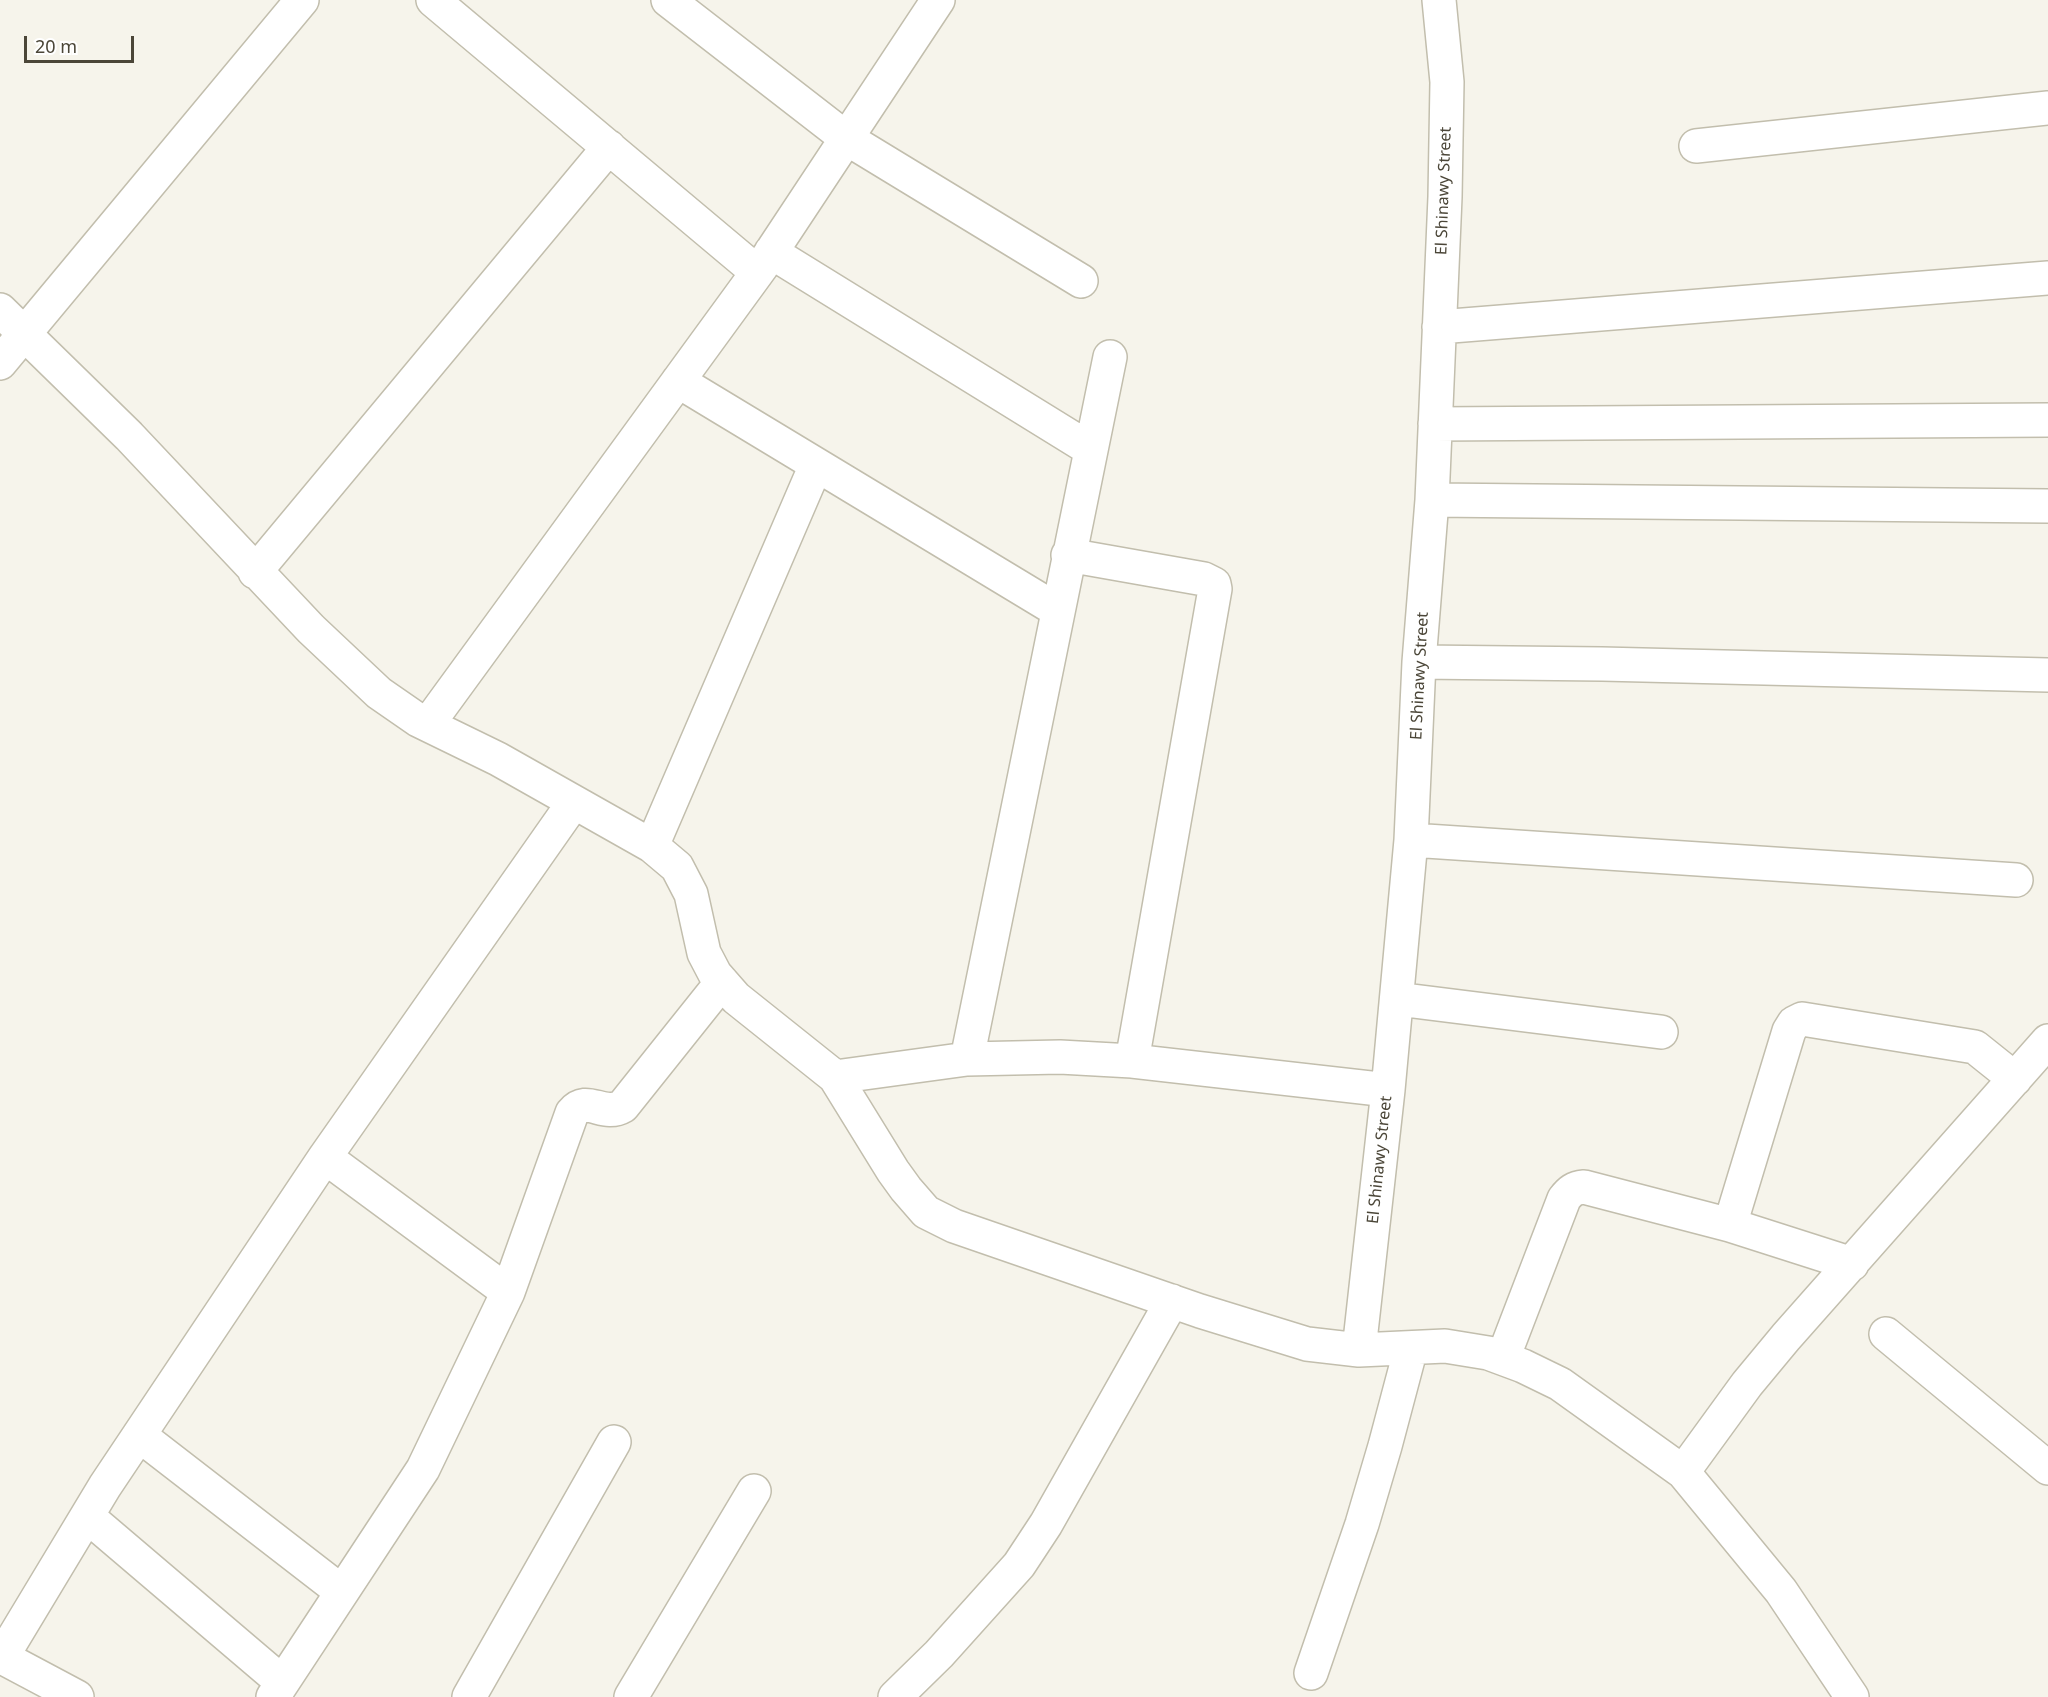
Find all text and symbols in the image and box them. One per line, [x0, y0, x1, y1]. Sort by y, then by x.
scale bar [27, 24, 136, 62]
text: 20 m [35, 34, 77, 58]
street label: El Shinawy Street [1432, 126, 1456, 256]
street label: El Shinawy Street [1407, 611, 1433, 741]
street label: El Shinawy Street [1364, 1095, 1396, 1225]

